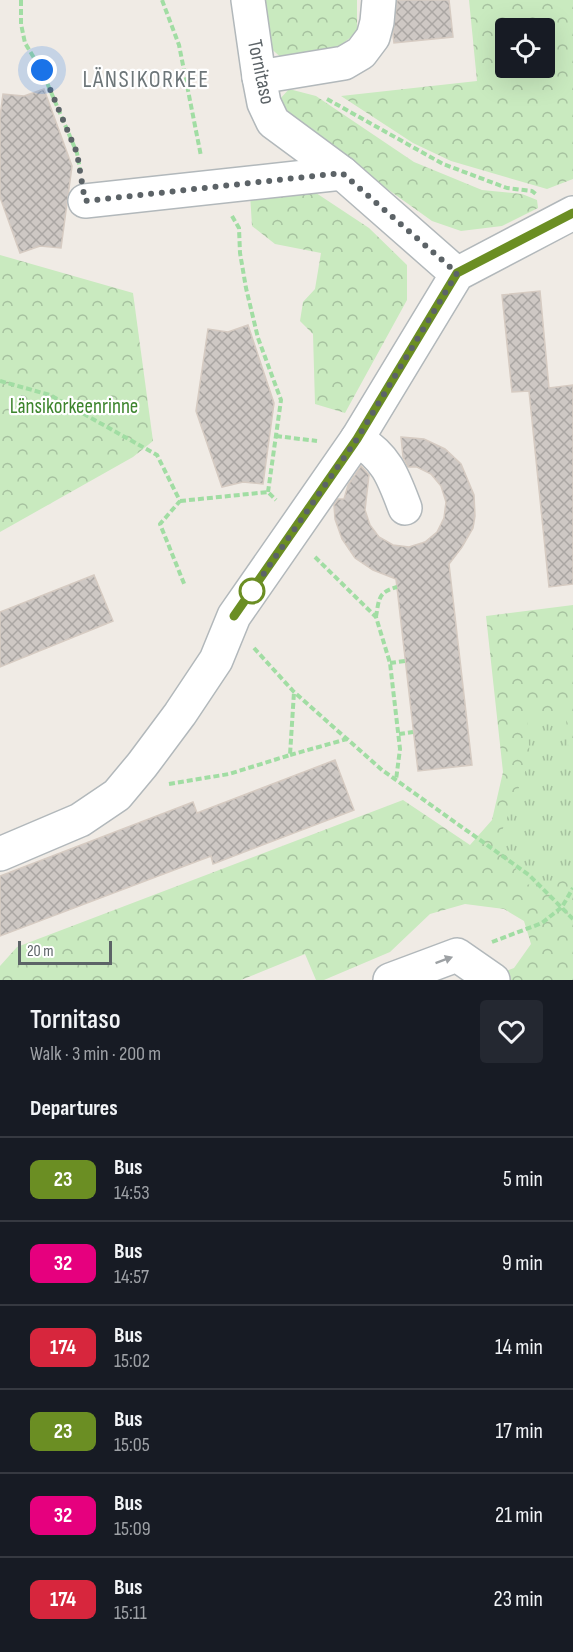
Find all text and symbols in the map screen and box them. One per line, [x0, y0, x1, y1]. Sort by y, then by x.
map controls [495, 18, 555, 78]
button: locate [495, 18, 555, 78]
street label: Tornitaso [242, 37, 280, 107]
your location [27, 55, 57, 85]
district label: LÄNSIKORKEE [82, 65, 210, 94]
park label: Länsikorkeenrinne [10, 394, 138, 419]
unlabelled marker [239, 578, 265, 604]
scale bar [18, 938, 112, 965]
text: 20 m [27, 942, 54, 961]
one-way arrow [435, 955, 453, 964]
button: heart [480, 1000, 543, 1063]
text: Tornitaso [30, 1003, 121, 1036]
text: Walk · 3 min · 200 m [30, 1042, 161, 1066]
text: Departures [30, 1095, 118, 1122]
text: Bus [114, 1154, 143, 1181]
text: 5 min [503, 1166, 543, 1193]
text: 23 [54, 1167, 72, 1192]
text: 14:53 [114, 1181, 150, 1205]
text: Bus [114, 1238, 143, 1265]
text: 9 min [502, 1250, 543, 1277]
text: 32 [54, 1251, 72, 1276]
text: 14:57 [114, 1265, 149, 1289]
text: Bus [114, 1322, 143, 1349]
text: 14 min [495, 1334, 543, 1361]
text: 174 [50, 1335, 76, 1360]
text: 15:02 [114, 1349, 150, 1373]
text: Bus [114, 1406, 143, 1433]
text: 17 min [495, 1418, 543, 1445]
text: 23 [54, 1419, 72, 1444]
text: 15:05 [114, 1433, 150, 1457]
text: Bus [114, 1490, 143, 1517]
text: 21 min [495, 1502, 543, 1529]
text: 32 [54, 1503, 72, 1528]
text: 15:09 [114, 1517, 151, 1541]
text: Bus [114, 1574, 143, 1601]
text: 23 min [494, 1586, 543, 1613]
text: 174 [50, 1587, 76, 1612]
text: 15:11 [114, 1601, 147, 1625]

